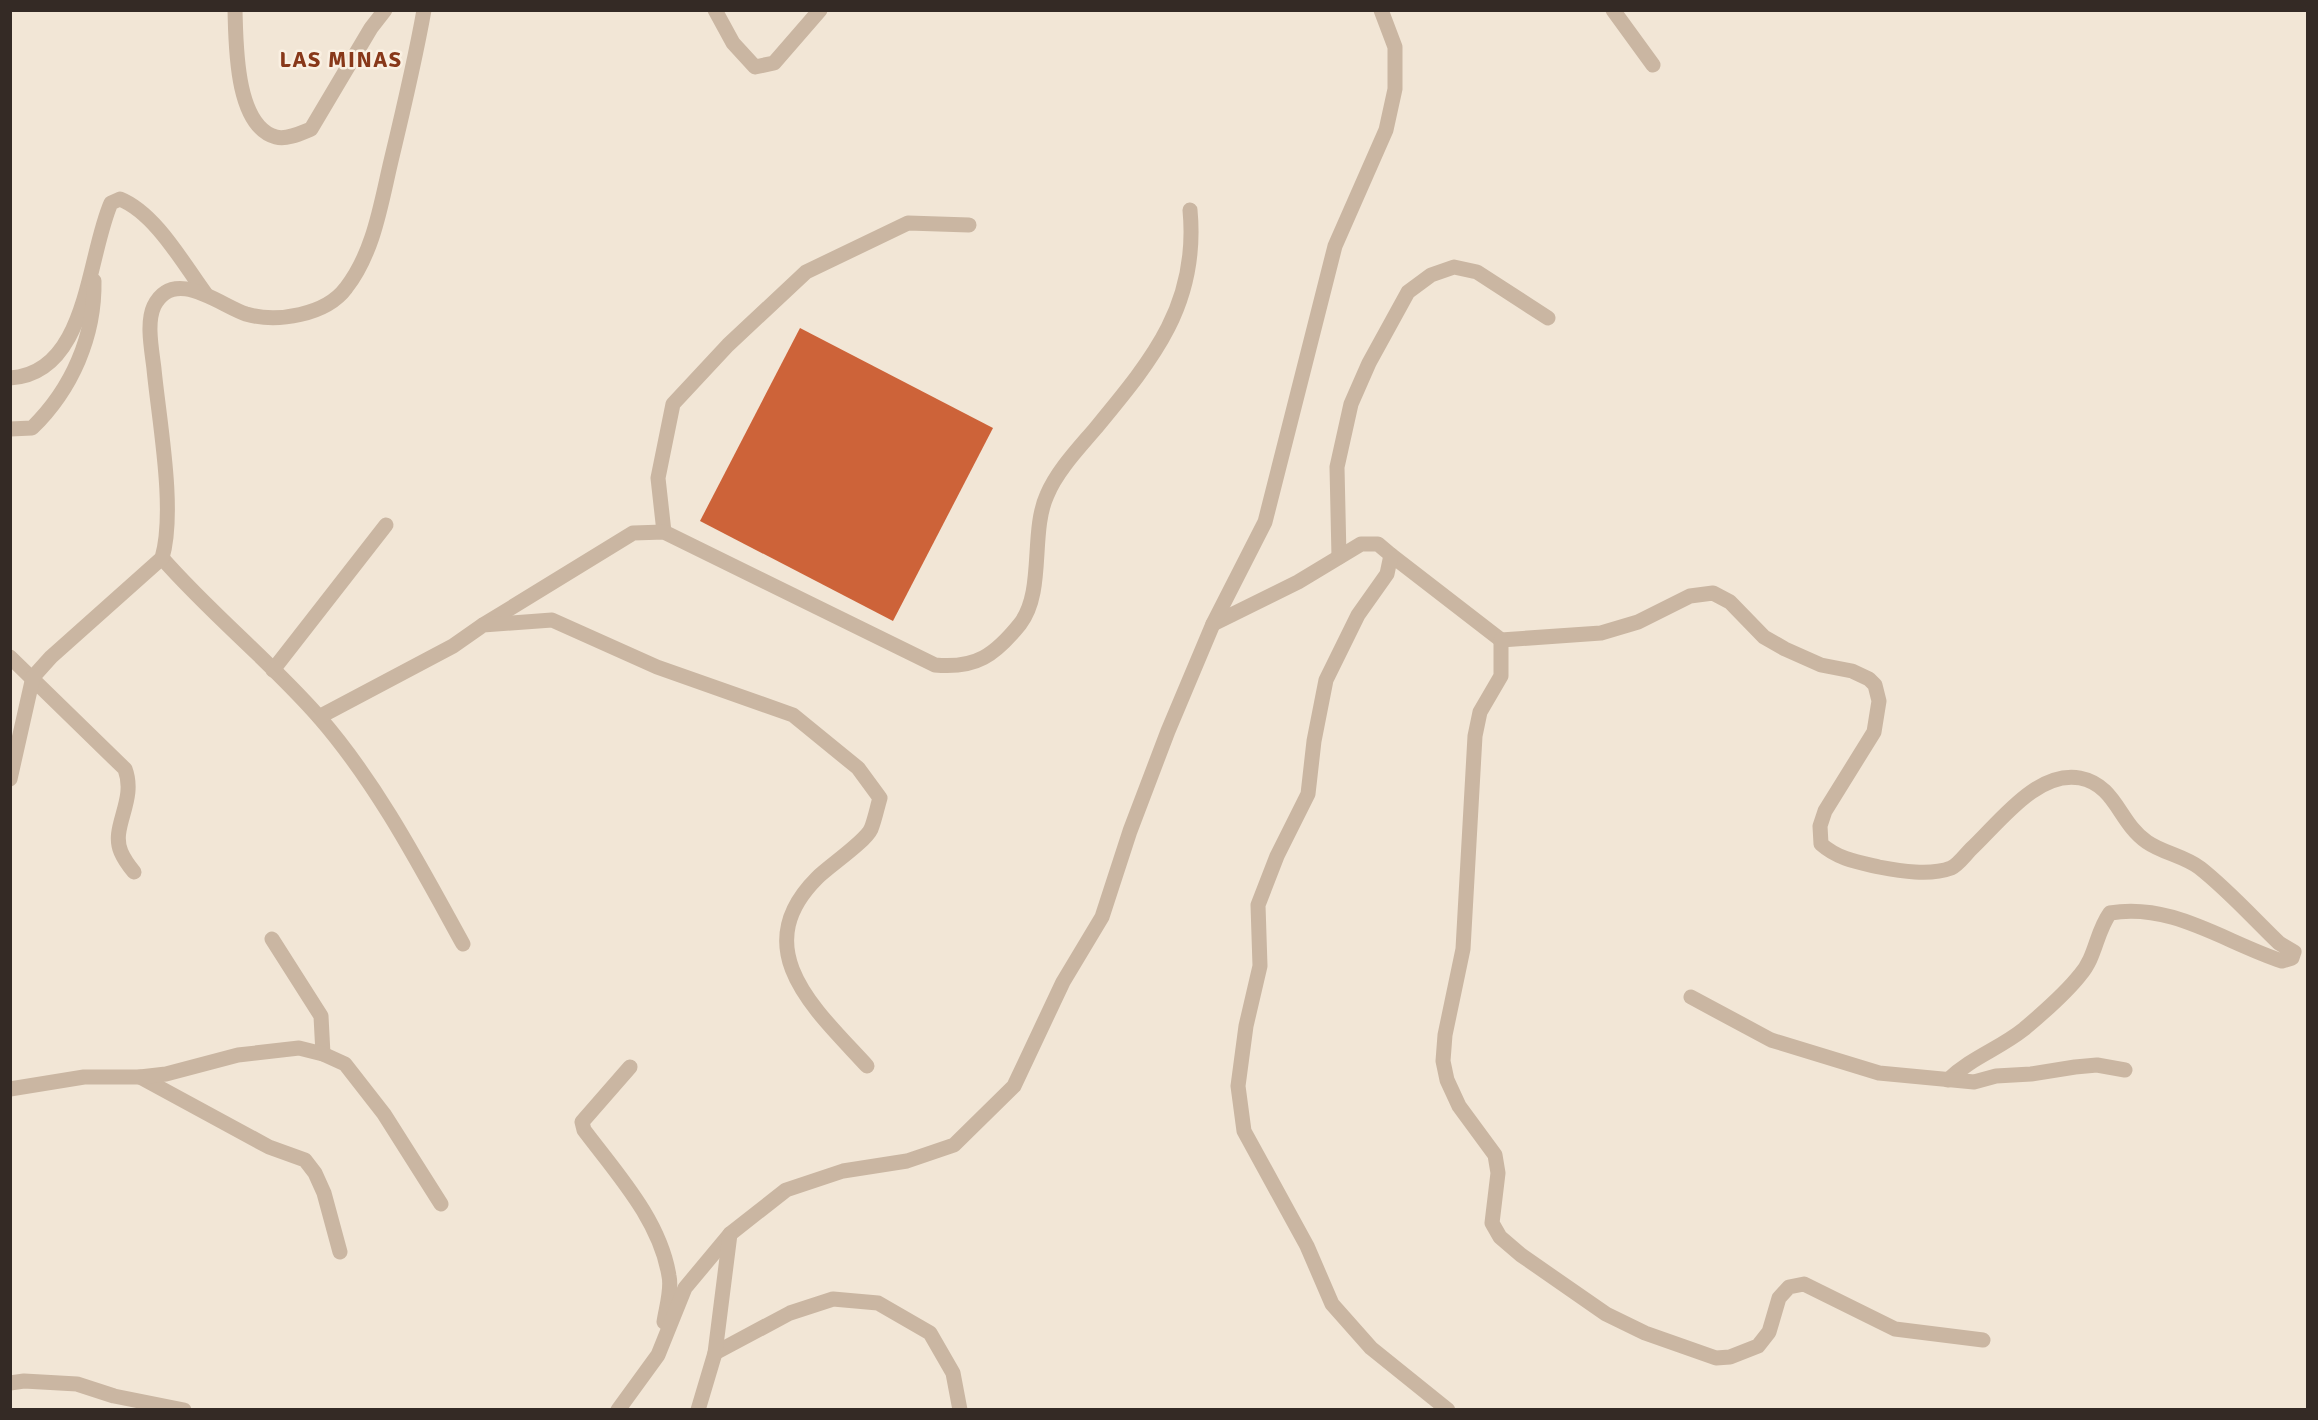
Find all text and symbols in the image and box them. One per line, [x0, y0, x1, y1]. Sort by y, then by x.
district label: LAS MINAS [280, 46, 402, 73]

